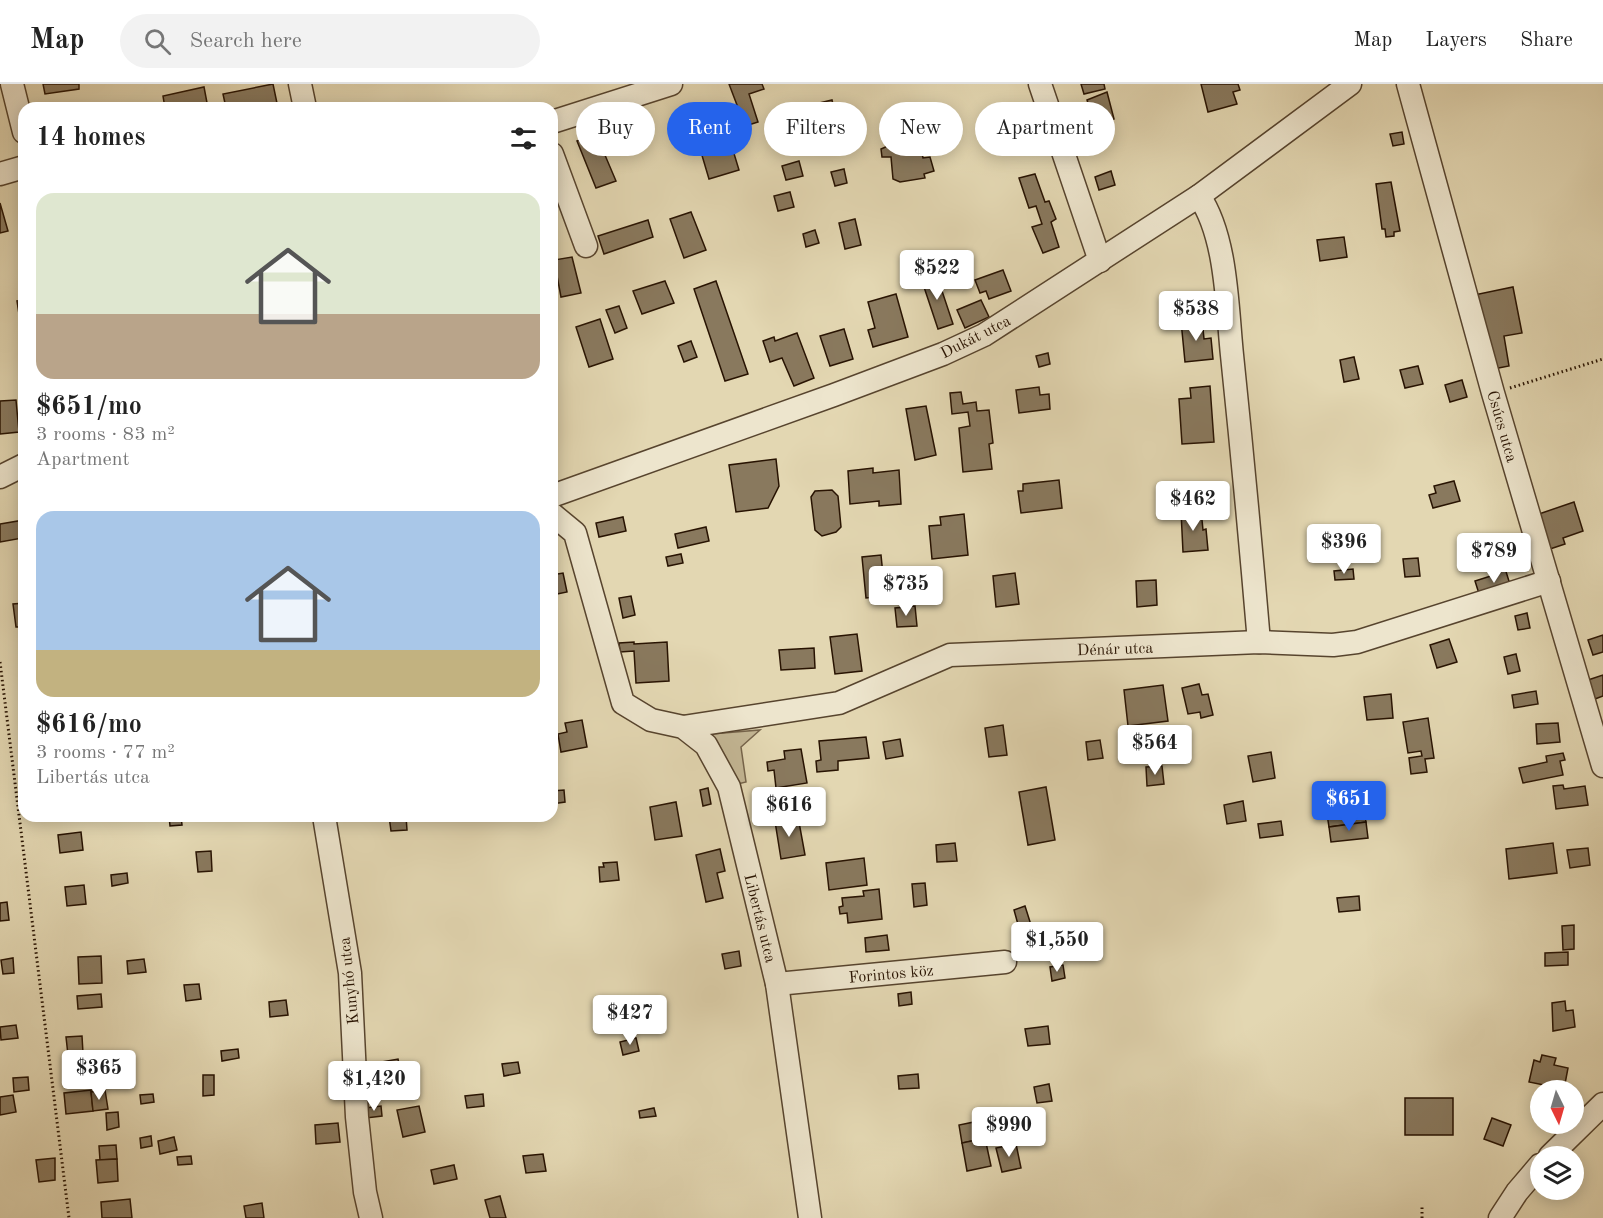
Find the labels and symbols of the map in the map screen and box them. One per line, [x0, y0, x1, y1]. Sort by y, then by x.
pin: $522 [901, 250, 973, 301]
pin: $538 [1160, 291, 1232, 342]
street label: Dukát utca [938, 313, 1014, 362]
street label: Csúcs utca [1483, 389, 1519, 464]
pin: $462 [1157, 481, 1229, 532]
pin: $396 [1308, 524, 1380, 575]
pin: $789 [1458, 533, 1530, 584]
pin: $735 [870, 566, 942, 617]
street label: Dénár utca [1077, 641, 1154, 659]
pin: $564 [1119, 725, 1191, 776]
pin: $651 [1313, 781, 1385, 832]
pin: $616 [753, 787, 825, 838]
street label: Libertás utca [740, 872, 778, 965]
pin: $1,550 [1008, 922, 1106, 973]
street label: Kunyhó utca [337, 936, 363, 1025]
street label: Forintos köz [848, 963, 934, 987]
pin: $427 [594, 995, 666, 1046]
pin: $365 [63, 1050, 135, 1101]
pin: $1,420 [325, 1061, 423, 1112]
north arrow [1530, 1080, 1584, 1134]
pin: $990 [973, 1107, 1045, 1158]

